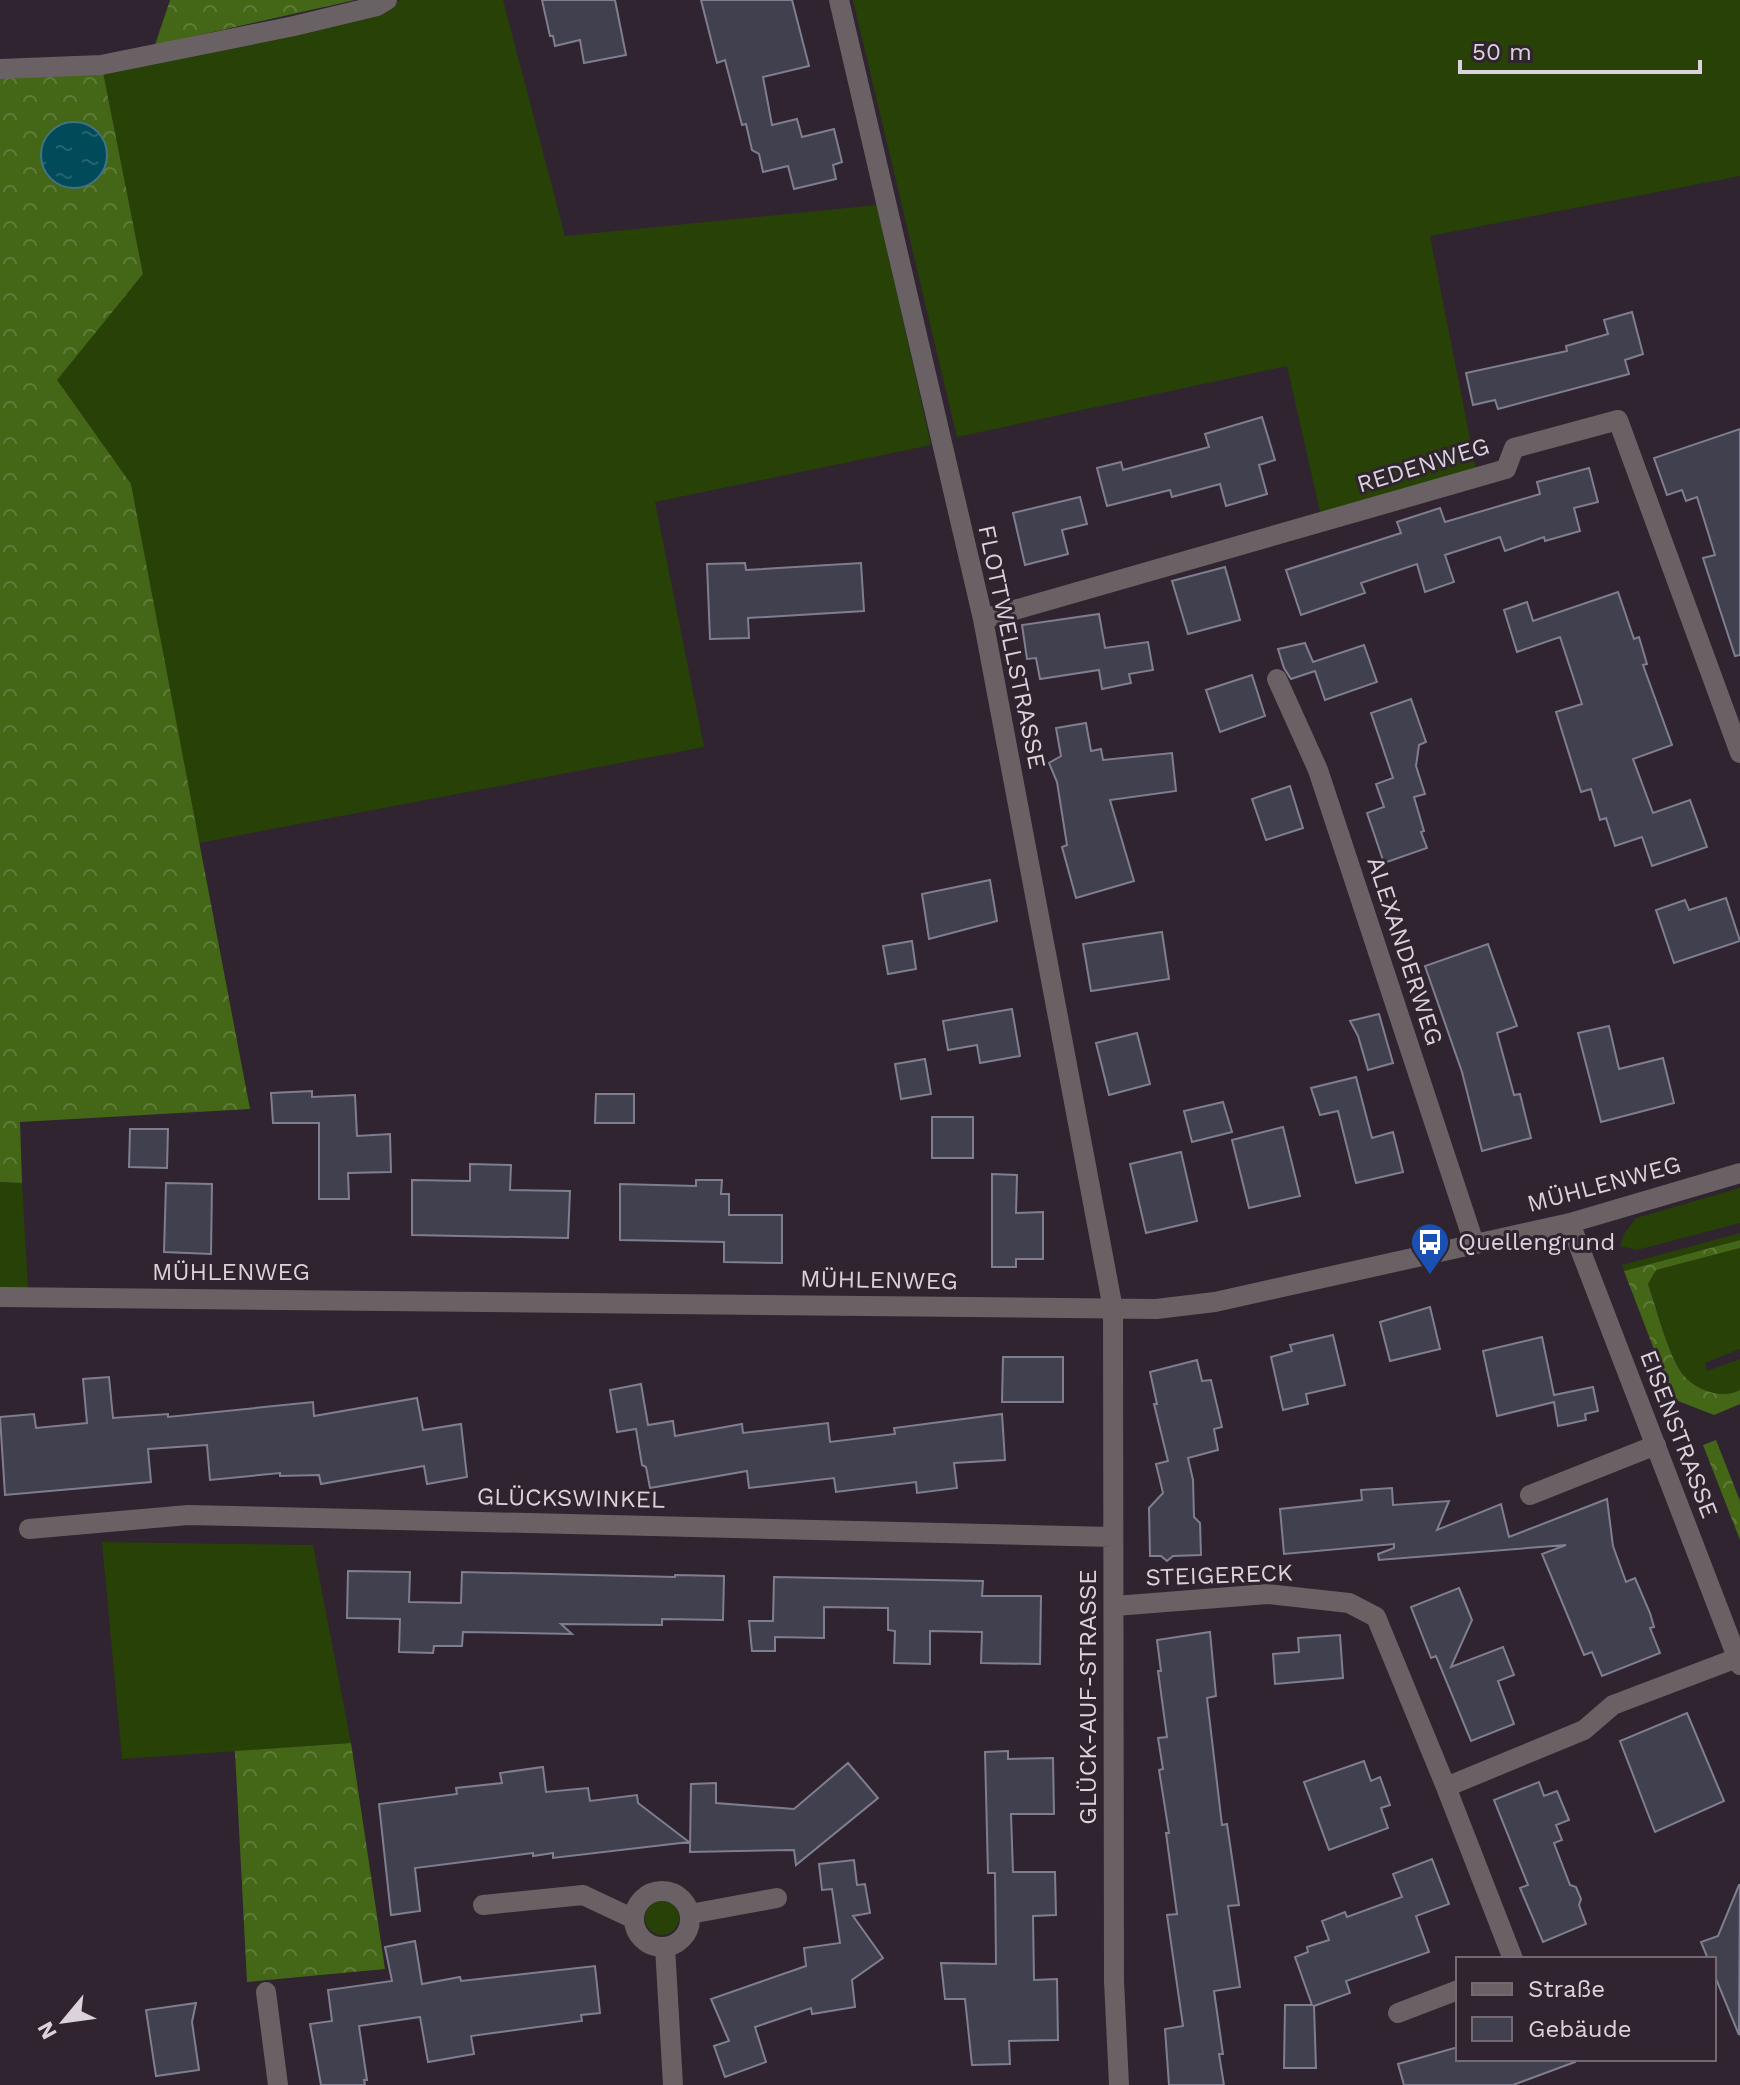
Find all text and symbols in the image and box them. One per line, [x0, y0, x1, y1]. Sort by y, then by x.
scale bar [1460, 24, 1700, 74]
text: 50 m [1472, 38, 1532, 66]
street label: REDENWEG [1353, 432, 1493, 498]
street label: FLOTTWELLSTRASSE [972, 522, 1052, 772]
street label: ALEXANDERWEG [1361, 853, 1449, 1049]
street label: MÜHLENWEG [1524, 1150, 1684, 1218]
bus stop icon: Quellengrund [1409, 1221, 1451, 1276]
place label: Quellengrund [1458, 1228, 1615, 1256]
street label: MÜHLENWEG [152, 1258, 310, 1286]
street label: MÜHLENWEG [800, 1265, 958, 1295]
street label: EISENSTRASSE [1634, 1346, 1724, 1522]
street label: GLÜCKSWINKEL [477, 1482, 665, 1514]
street label: STEIGERECK [1145, 1558, 1293, 1592]
street label: GLÜCK-AUF-STRASSE [1074, 1569, 1102, 1825]
legend [1456, 1957, 1716, 2061]
text: Straße [1528, 1975, 1605, 2003]
north arrow [24, 1981, 104, 2061]
text: Gebäude [1528, 2015, 1632, 2043]
text: N [32, 2017, 62, 2044]

